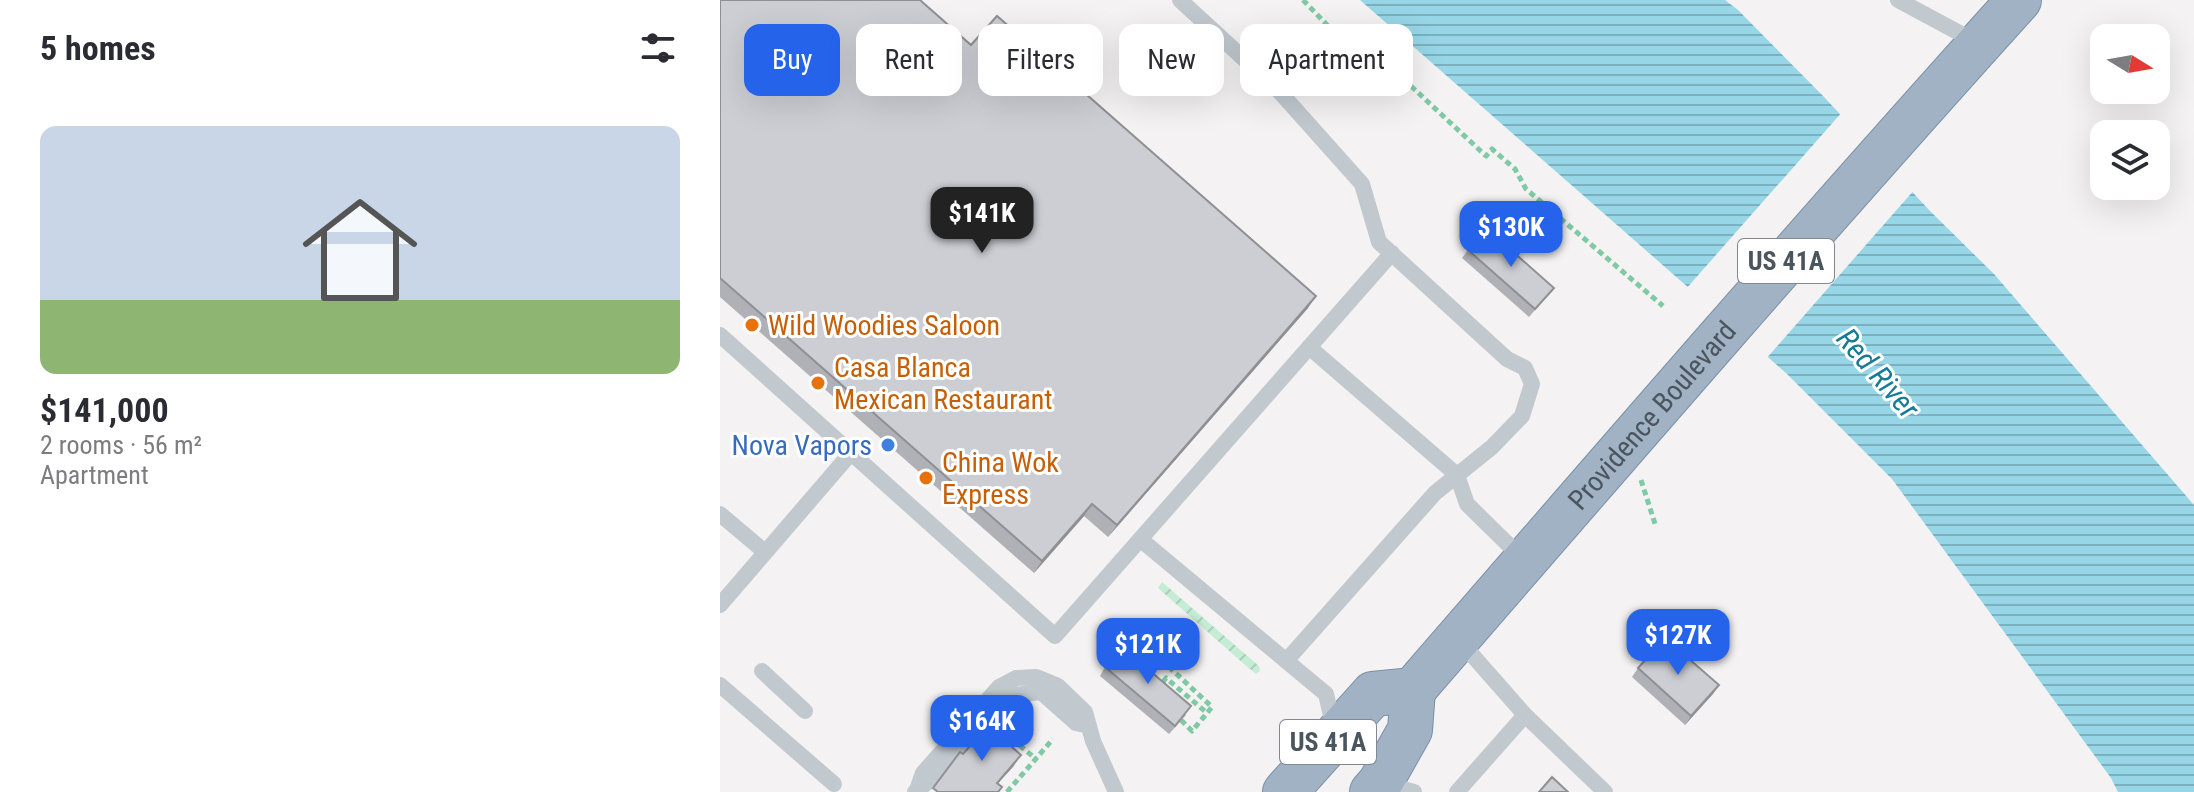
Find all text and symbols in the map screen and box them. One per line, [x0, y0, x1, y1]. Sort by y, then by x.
chip: Buy [744, 24, 840, 96]
chip: Rent [856, 24, 962, 96]
chip: Filters [978, 24, 1103, 96]
chip: New [1119, 24, 1224, 96]
chip: Apartment [1240, 24, 1413, 96]
north arrow [2090, 24, 2170, 104]
map controls [2090, 24, 2170, 200]
icon: filters [636, 26, 680, 70]
text: 5 homes [40, 28, 156, 68]
button: layers [2090, 120, 2170, 200]
icon: home [288, 178, 432, 322]
pin: $141K [926, 187, 1038, 255]
text: $141K [949, 198, 1015, 228]
pin: $130K [1455, 201, 1567, 269]
text: $130K [1478, 212, 1544, 242]
road number: US 41A [1738, 239, 1834, 283]
place label: Wild Woodies Saloon [768, 309, 1000, 342]
street label: Providence Boulevard [1561, 314, 1743, 516]
marker: Wild Woodies Saloon [743, 316, 761, 334]
water label: Red River [1830, 321, 1927, 426]
place label: Casa Blanca Mexican Restaurant [834, 351, 1053, 416]
marker: Casa Blanca Mexican Restaurant [809, 374, 827, 392]
text: $141,000 [40, 390, 169, 430]
place label: Nova Vapors [732, 429, 872, 462]
text: 2 rooms · 56 m² [40, 430, 202, 460]
marker: Nova Vapors [879, 436, 897, 454]
place label: China Wok Express [942, 446, 1059, 511]
text: Apartment [40, 460, 149, 490]
marker: China Wok Express [917, 469, 935, 487]
pin: $127K [1622, 609, 1734, 677]
pin: $121K [1092, 618, 1204, 686]
text: $127K [1645, 620, 1711, 650]
text: $121K [1115, 629, 1181, 659]
pin: $164K [926, 695, 1038, 763]
text: $164K [949, 706, 1015, 736]
road number: US 41A [1280, 720, 1376, 764]

